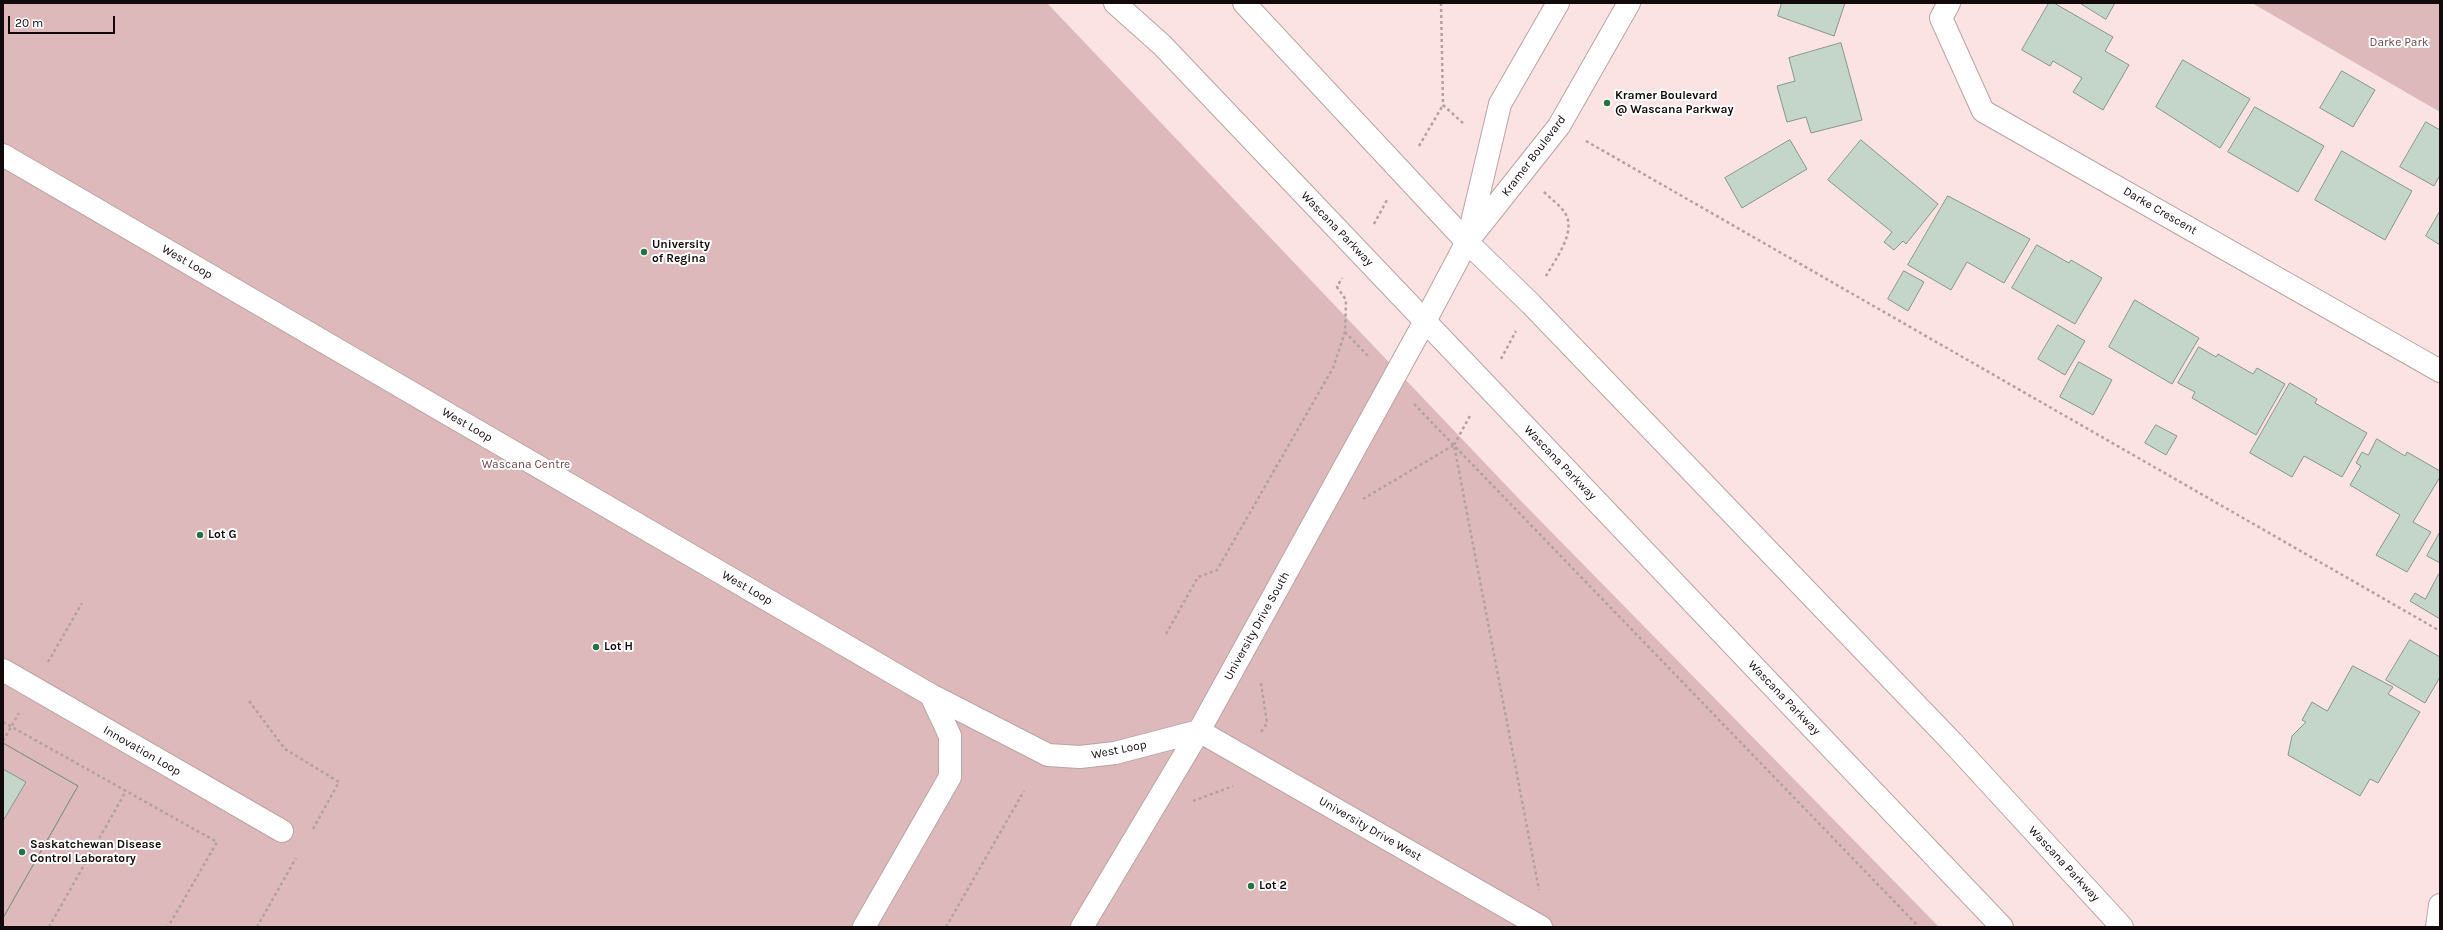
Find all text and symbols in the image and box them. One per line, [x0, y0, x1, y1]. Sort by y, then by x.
scale bar [10, 8, 117, 34]
text: 20 m [15, 16, 43, 30]
park label: Darke Park [2370, 36, 2428, 50]
place label: Kramer Boulevard @ Wascana Parkway [1615, 89, 1733, 117]
marker: Kramer Boulevard @ Wascana Parkway [1602, 98, 1612, 108]
street label: Kramer Boulevard [1499, 113, 1569, 199]
street label: Darke Crescent [2120, 184, 2200, 238]
street label: Wascana Parkway [1298, 189, 1376, 269]
place label: University of Regina [652, 238, 710, 266]
street label: West Loop [159, 242, 215, 282]
marker: University of Regina [639, 247, 649, 257]
street label: West Loop [439, 405, 495, 445]
street label: Wascana Parkway [1521, 423, 1599, 503]
park label: Wascana Centre [482, 458, 570, 472]
place label: Lot G [208, 528, 237, 542]
marker: Lot G [195, 530, 205, 540]
street label: West Loop [719, 568, 775, 608]
street label: University Drive South [1221, 569, 1293, 683]
place label: Lot H [604, 640, 633, 654]
marker: Lot H [591, 642, 601, 652]
street label: Wascana Parkway [1745, 658, 1823, 738]
street label: Innovation Loop [101, 723, 183, 779]
street label: West Loop [1090, 738, 1148, 762]
street label: University Drive West [1316, 794, 1424, 864]
street label: Wascana Parkway [2025, 823, 2103, 905]
place label: Saskatchewan Disease Control Laboratory [30, 838, 161, 866]
marker: Saskatchewan Disease Control Laboratory [17, 847, 27, 857]
place label: Lot 2 [1259, 879, 1287, 893]
marker: Lot 2 [1246, 881, 1256, 891]

